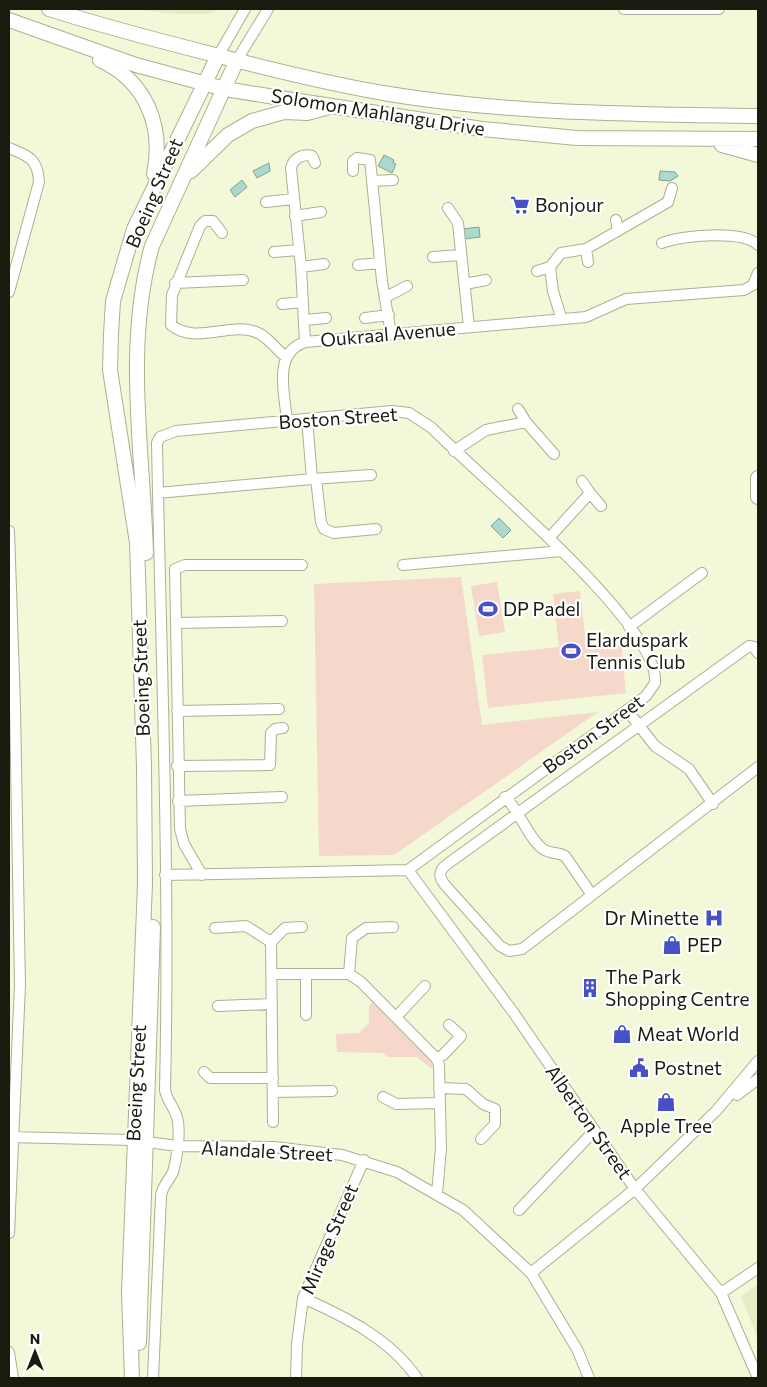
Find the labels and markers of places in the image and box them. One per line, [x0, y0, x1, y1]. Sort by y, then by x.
place label: Bonjour [535, 193, 604, 216]
supermarket icon: Bonjour [509, 194, 531, 216]
place label: DP Padel [503, 597, 580, 620]
sports icon: DP Padel [477, 598, 499, 620]
place label: Elarduspark Tennis Club [586, 628, 689, 673]
sports icon: Elarduspark Tennis Club [560, 640, 582, 662]
place label: Dr Minette [604, 906, 699, 929]
hospital icon: Dr Minette [703, 907, 725, 929]
place label: PEP [687, 933, 722, 956]
shop icon: PEP [661, 934, 683, 956]
place label: The Park Shopping Centre [605, 965, 750, 1010]
building icon: The Park Shopping Centre [579, 977, 601, 999]
place label: Meat World [637, 1022, 739, 1045]
shop icon: Meat World [611, 1023, 633, 1045]
place label: Postnet [654, 1056, 722, 1079]
public building icon: Postnet [628, 1057, 650, 1079]
shop icon: Apple Tree [655, 1091, 677, 1113]
place label: Apple Tree [620, 1114, 712, 1137]

